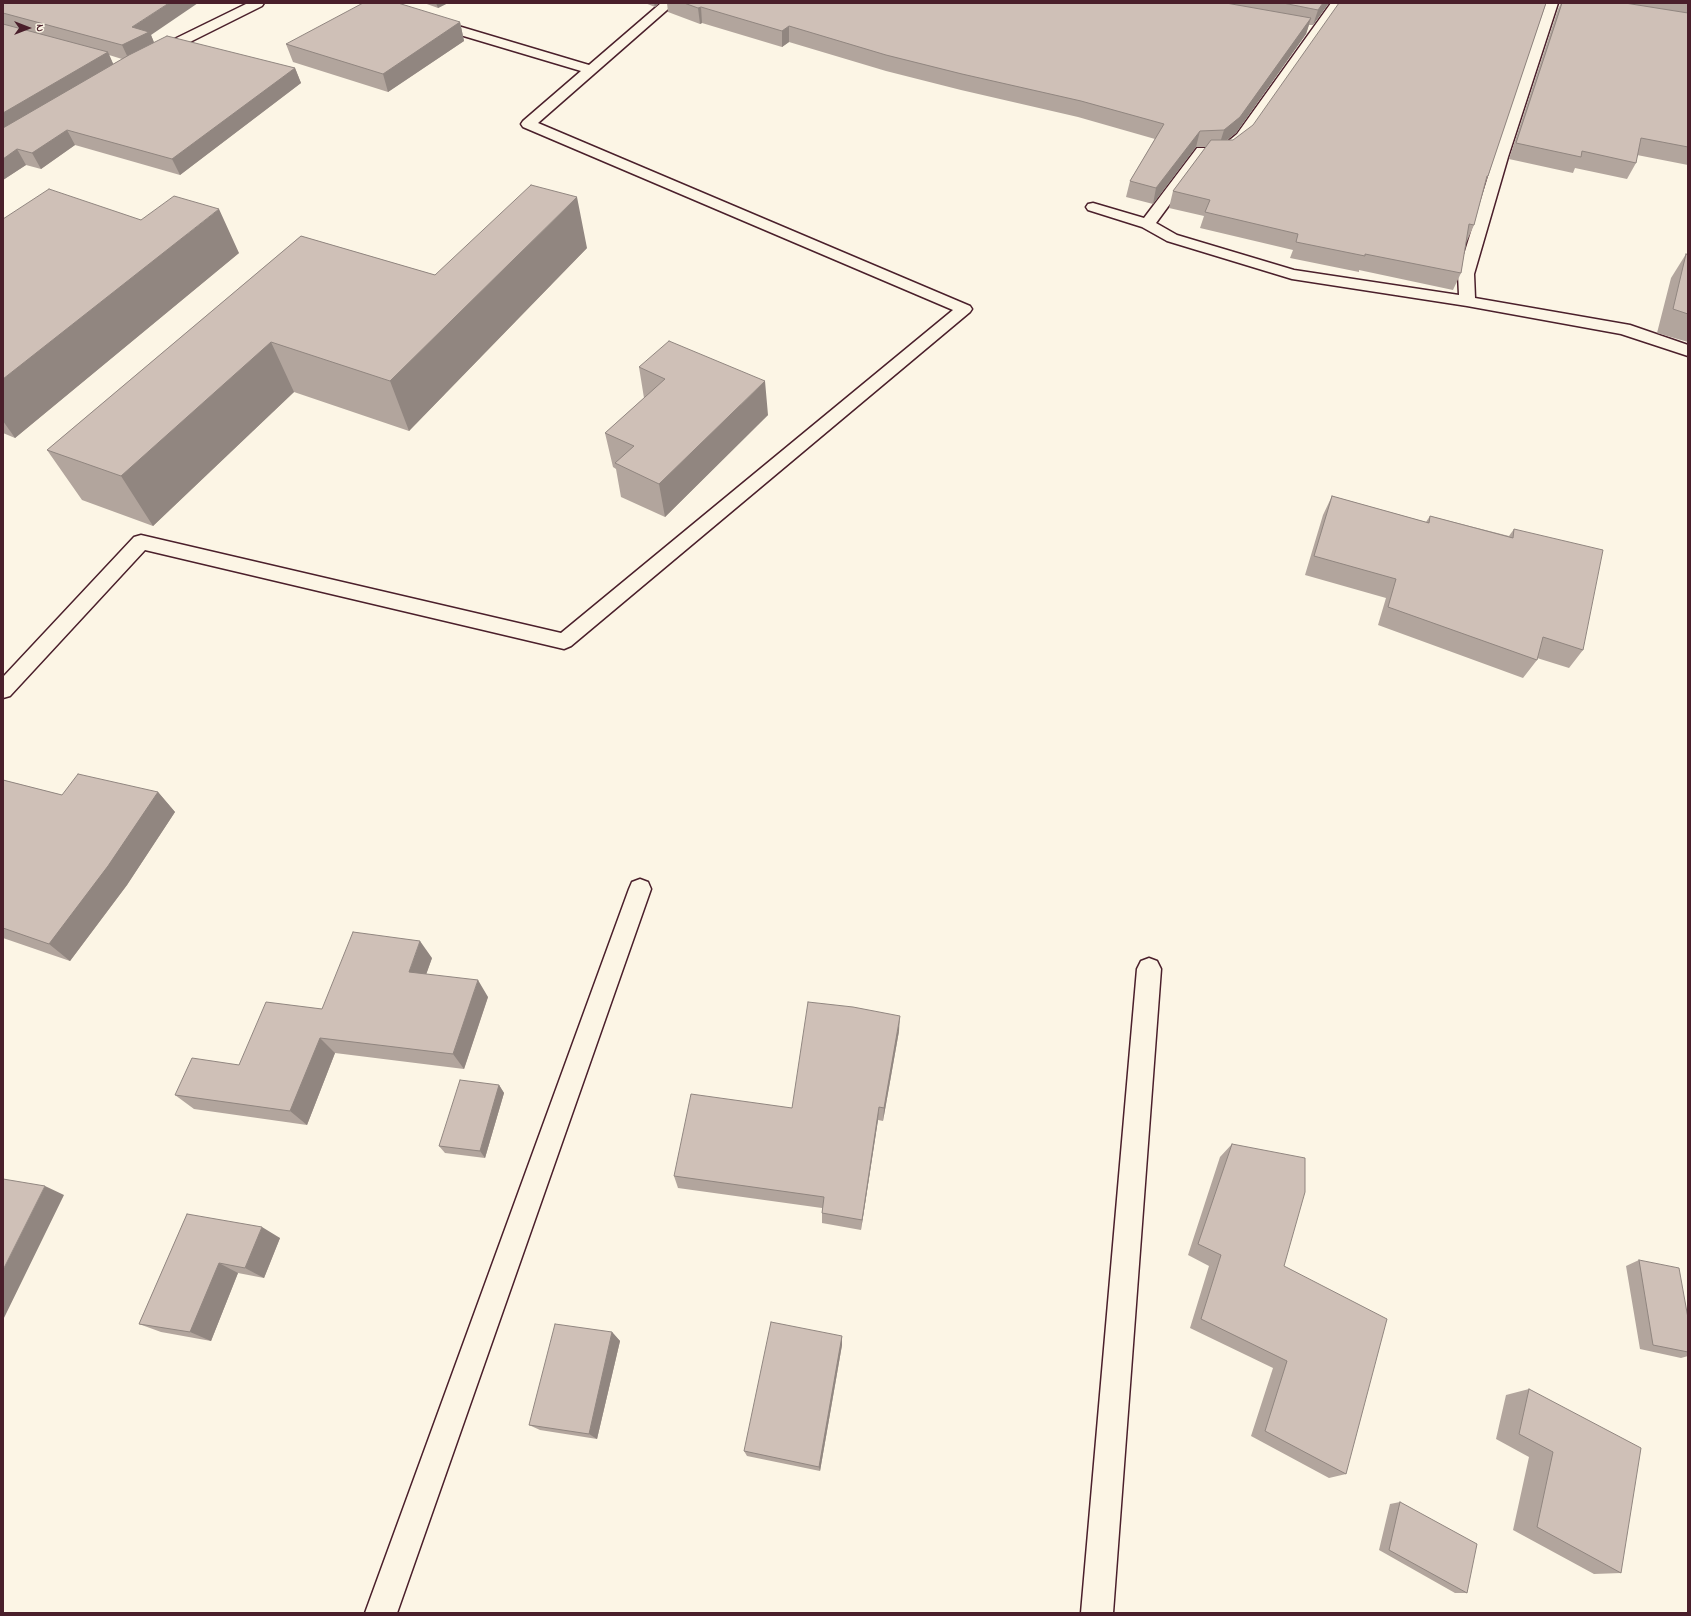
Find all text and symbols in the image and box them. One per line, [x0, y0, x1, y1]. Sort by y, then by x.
north arrow [8, 8, 48, 48]
text: N [32, 24, 48, 32]

